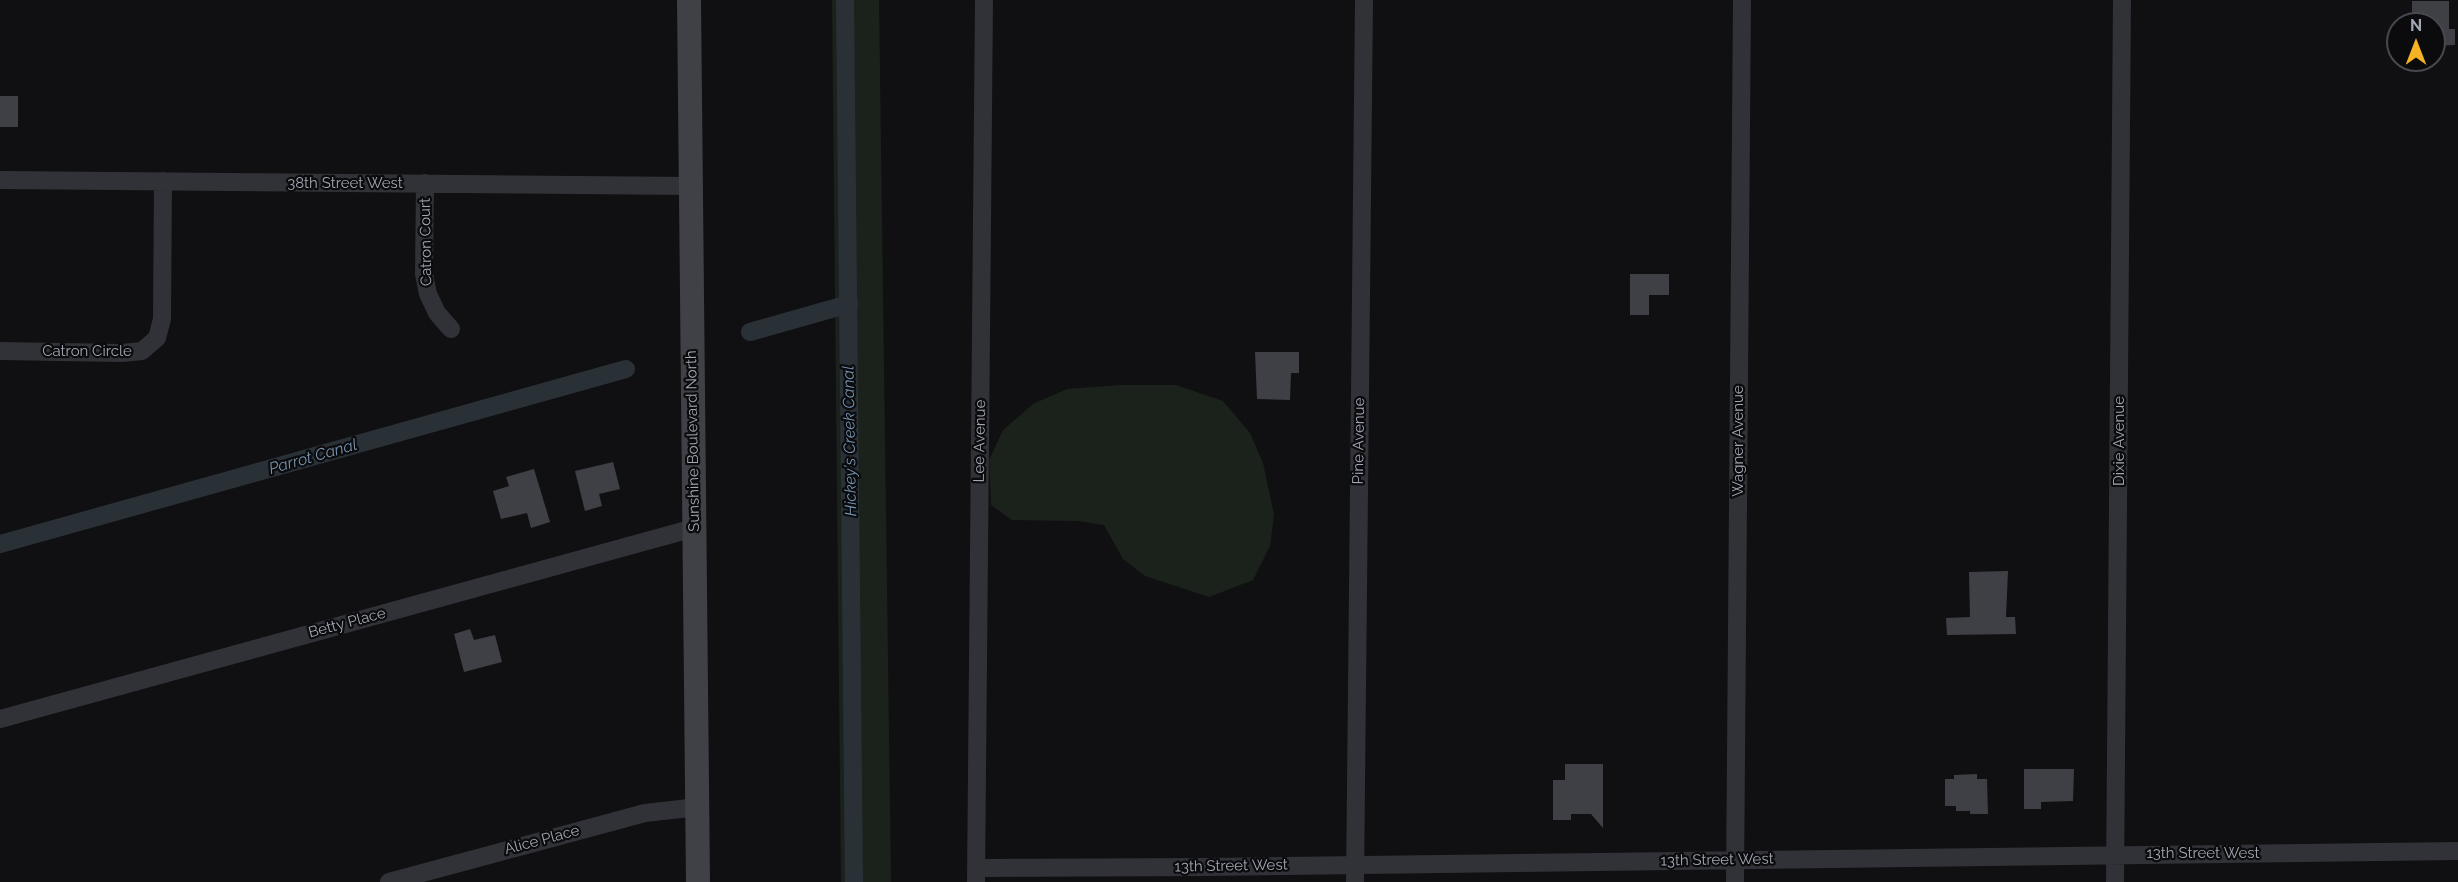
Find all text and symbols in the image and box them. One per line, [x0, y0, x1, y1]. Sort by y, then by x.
north arrow [2386, 12, 2446, 72]
text: N [2410, 16, 2422, 35]
street label: 38th Street West [287, 174, 403, 192]
street label: Catron Court [416, 198, 436, 286]
street label: Catron Circle [42, 342, 132, 360]
street label: Sunshine Boulevard North [682, 350, 704, 532]
water label: Hickey's Creek Canal [839, 366, 861, 516]
street label: Wagner Avenue [1729, 385, 1747, 497]
street label: Dixie Avenue [2110, 396, 2128, 486]
street label: Pine Avenue [1349, 398, 1369, 484]
street label: Lee Avenue [970, 400, 990, 482]
water label: Parrot Canal [267, 435, 359, 479]
street label: Betty Place [306, 604, 388, 642]
street label: Alice Place [503, 821, 581, 859]
street label: 13th Street West [2146, 844, 2260, 862]
street label: 13th Street West [1660, 850, 1774, 870]
street label: 13th Street West [1174, 856, 1288, 876]

